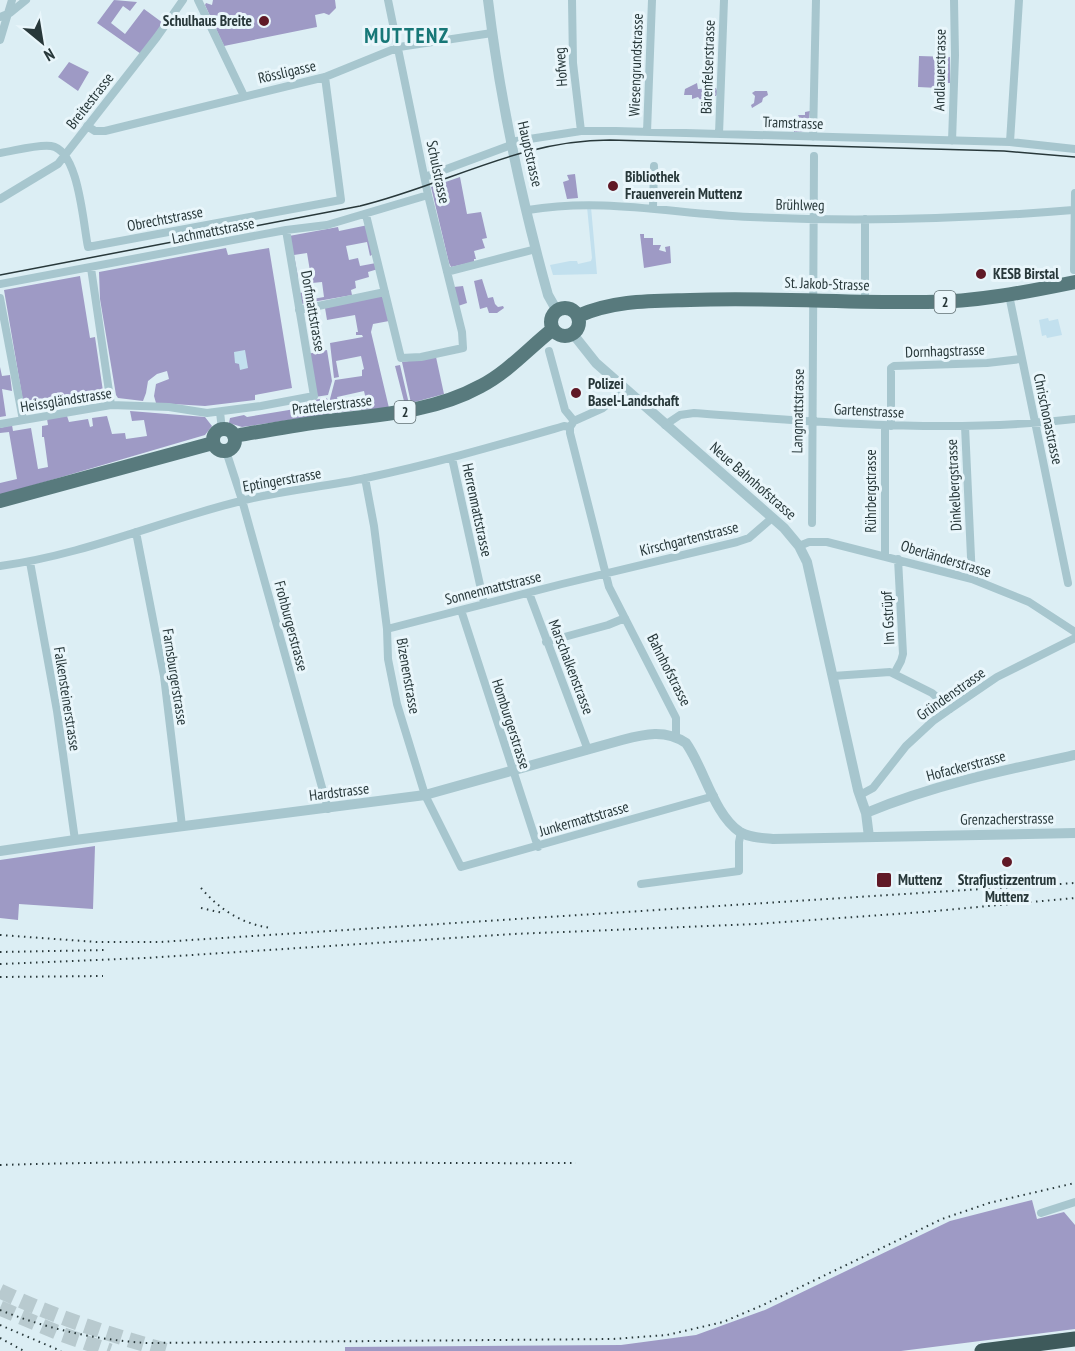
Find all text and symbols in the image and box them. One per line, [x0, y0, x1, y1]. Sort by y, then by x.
place label: Schulhaus Breite [163, 11, 252, 30]
north arrow [12, 12, 72, 72]
street label: Wiesengrundstrasse [624, 13, 647, 117]
marker: Schulhaus Breite [257, 14, 271, 28]
street label: Bärenfelserstrasse [696, 19, 719, 114]
district label: MUTTENZ [364, 22, 450, 49]
street label: Andlauerstrasse [929, 29, 950, 111]
text: N [41, 44, 58, 66]
street label: Hofweg [550, 47, 571, 87]
street label: Rössligasse [256, 56, 318, 87]
street label: Breitestrasse [62, 69, 118, 133]
street label: Tramstrasse [762, 112, 824, 133]
street label: Hauptstrasse [514, 119, 547, 189]
street label: Schulstrasse [423, 139, 454, 205]
place label: Bibliothek Frauenverein Muttenz [625, 167, 742, 203]
marker: Bibliothek Frauenverein Muttenz [606, 179, 620, 193]
street label: Brühlweg [775, 195, 825, 214]
street label: Obrechtstrasse [125, 202, 204, 235]
street label: Lachmattstrasse [170, 213, 256, 248]
place label: KESB Birstal [993, 264, 1059, 283]
marker: KESB Birstal [974, 267, 988, 281]
street label: Dorfmattstrasse [297, 269, 330, 353]
street label: St. Jakob-Strasse [784, 273, 870, 294]
road number: 2 [934, 291, 956, 313]
street label: Dornhagstrasse [905, 340, 985, 361]
street label: Langmattstrasse [787, 368, 808, 454]
street label: Chrischonastrasse [1030, 372, 1067, 466]
place label: Polizei Basel-Landschaft [588, 374, 680, 410]
street label: Heissgländstrasse [19, 383, 113, 416]
marker: Polizei Basel-Landschaft [569, 386, 583, 400]
street label: Prattelerstrasse [291, 390, 373, 419]
street label: Gartenstrasse [833, 399, 905, 422]
road number: 2 [394, 401, 416, 423]
street label: Neue Bahnhofstrasse [706, 438, 801, 523]
street label: Dinkelbergstrasse [942, 439, 965, 531]
street label: Rührbergstrasse [861, 449, 880, 533]
street label: Herrenmattstrasse [458, 462, 497, 558]
street label: Eptingerstrasse [241, 463, 323, 496]
street label: Kirschgartenstrasse [638, 517, 740, 560]
street label: Oberländerstrasse [899, 536, 994, 581]
street label: Sonnenmattstrasse [443, 566, 543, 609]
street label: Frohburgerstrasse [270, 579, 313, 673]
street label: Im Gstrüpf [877, 589, 898, 645]
street label: Marschalkenstrasse [545, 617, 598, 717]
street label: Farnsburgerstrasse [158, 627, 193, 727]
street label: Bahnhofstrasse [643, 630, 696, 709]
street label: Bizenenstrasse [392, 636, 425, 715]
street label: Falkensteinerstrasse [50, 645, 85, 752]
street label: Gründenstrasse [913, 663, 989, 724]
street label: Homburgerstrasse [488, 676, 535, 771]
street label: Hofackerstrasse [924, 746, 1008, 785]
street label: Hardstrasse [308, 778, 370, 805]
street label: Junkermattstrasse [536, 797, 631, 841]
street label: Grenzacherstrasse [960, 808, 1054, 829]
marker: Strafjustizzentrum Muttenz [1000, 855, 1014, 869]
place label: Muttenz [898, 870, 942, 889]
place label: Strafjustizzentrum Muttenz [958, 870, 1056, 906]
marker: Muttenz [875, 871, 893, 889]

